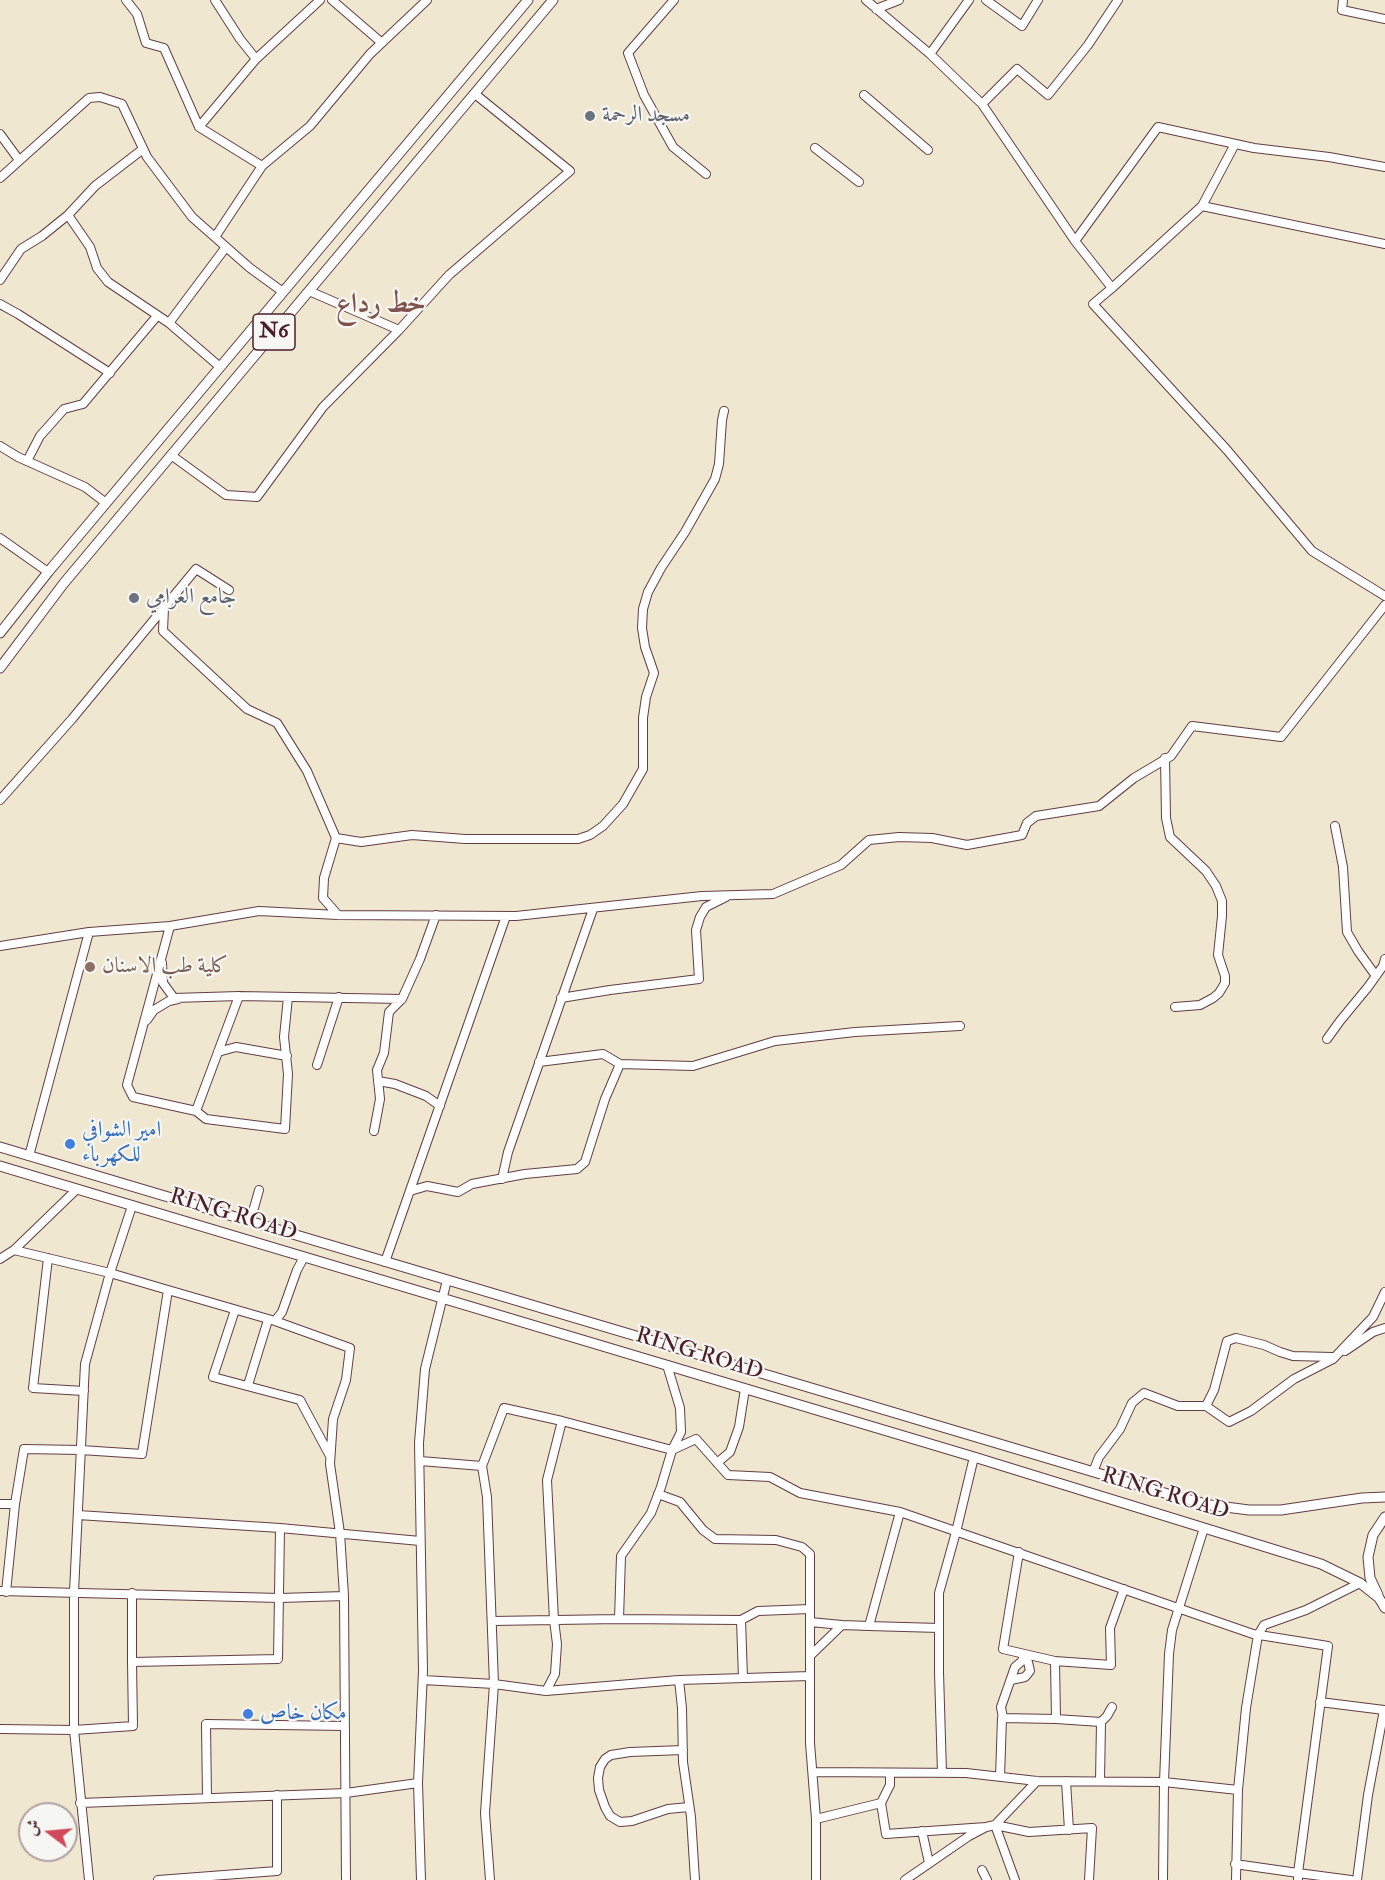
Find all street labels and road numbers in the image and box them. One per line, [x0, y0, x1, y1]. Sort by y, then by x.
road number: N6 [253, 314, 295, 350]
street label: RING ROAD [166, 1184, 300, 1248]
street label: RING ROAD [632, 1323, 766, 1387]
street label: RING ROAD [1098, 1463, 1232, 1527]

